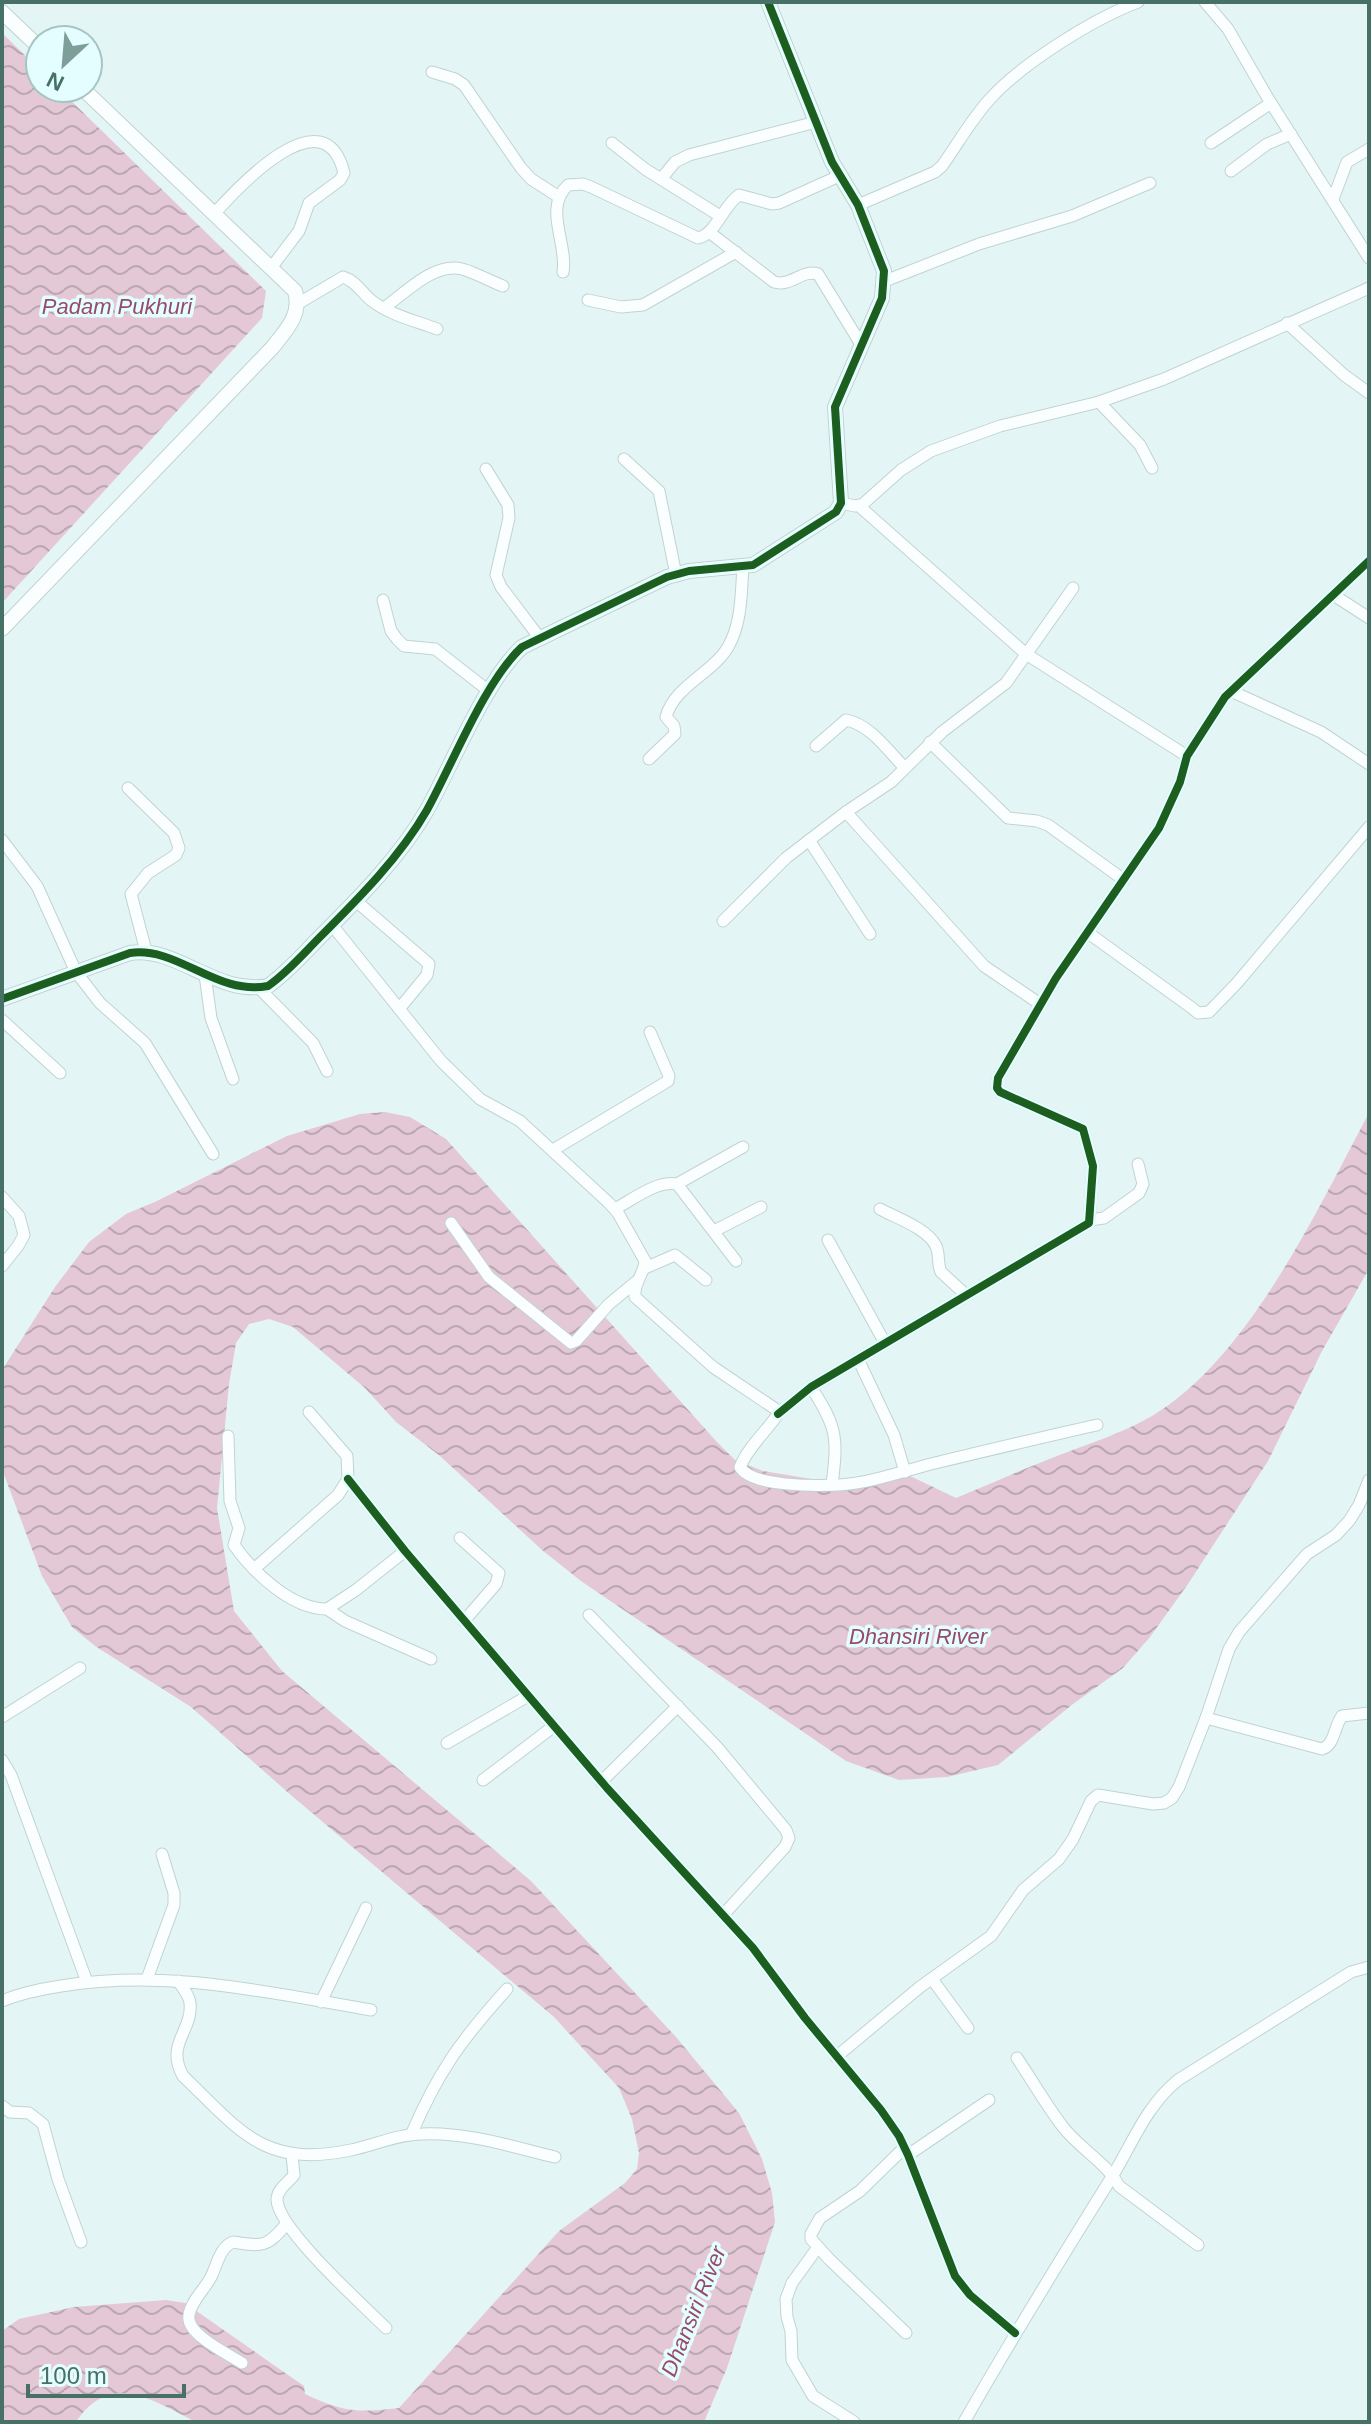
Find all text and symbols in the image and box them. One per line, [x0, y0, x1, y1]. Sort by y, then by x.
north arrow [24, 24, 104, 104]
text: N [43, 67, 68, 96]
water label: Padam Pukhuri [42, 294, 193, 319]
water label: Dhansiri River [849, 1624, 989, 1649]
water label: Dhansiri River [656, 2241, 732, 2380]
scale bar [28, 2348, 184, 2398]
text: 100 m [40, 2362, 107, 2389]

